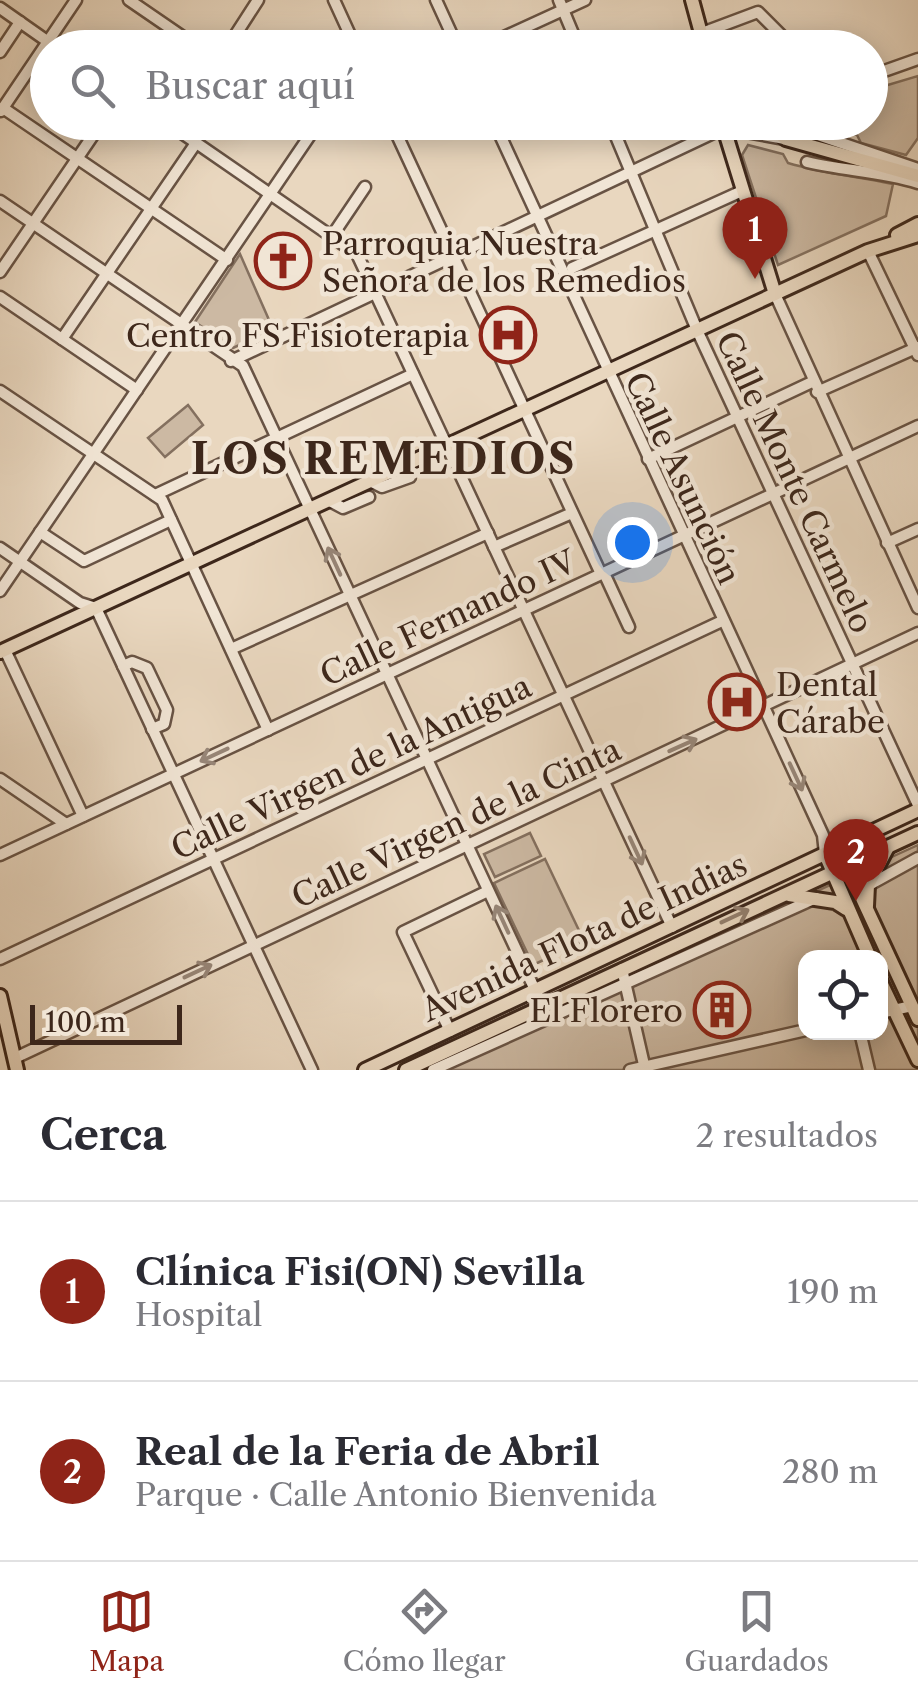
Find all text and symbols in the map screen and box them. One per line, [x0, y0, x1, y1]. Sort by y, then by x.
search box [30, 30, 888, 140]
icon: search [65, 58, 120, 113]
text: Buscar aquí [145, 62, 355, 109]
pin: 1 [722, 196, 788, 279]
place label: Parroquia Nuestra Señora de los Remedios [322, 224, 686, 300]
church icon: Parroquia Nuestra Señora de los Remedios [253, 231, 313, 291]
hospital icon: Centro FS Fisioterapia [478, 305, 538, 365]
place label: Centro FS Fisioterapia [126, 316, 469, 355]
street label: Calle Monte Carmelo [708, 325, 882, 639]
street label: Calle Asunción [617, 366, 749, 590]
district label: LOS REMEDIOS [191, 433, 577, 485]
your location [607, 517, 658, 568]
street label: Calle Fernando IV [314, 541, 583, 694]
one-way arrow [324, 547, 343, 577]
place label: Dental Cárabe [776, 665, 885, 741]
street label: Calle Virgen de la Antigua [165, 666, 537, 868]
hospital icon: Dental Cárabe [707, 672, 767, 732]
street label: Calle Virgen de la Cinta [285, 730, 627, 916]
one-way arrow [667, 735, 698, 753]
one-way arrow [200, 747, 230, 766]
one-way arrow [788, 761, 806, 791]
pin: 2 [824, 818, 888, 901]
one-way arrow [628, 835, 647, 865]
street label: Avenida Flota de Indias [414, 844, 753, 1030]
one-way arrow [491, 905, 510, 935]
one-way arrow [719, 905, 749, 924]
map controls [798, 950, 888, 1040]
button: locate [798, 950, 888, 1040]
one-way arrow [182, 961, 212, 980]
building icon: El Florero [692, 980, 752, 1040]
place label: El Florero [529, 991, 683, 1030]
scale bar [30, 1000, 182, 1044]
text: 100 m [45, 1005, 126, 1039]
text: Cerca [40, 1109, 166, 1161]
text: 2 resultados [696, 1116, 878, 1155]
text: Clínica Fisi(ON) Sevilla [135, 1248, 584, 1295]
text: 1 [65, 1272, 80, 1311]
text: 190 m [787, 1272, 878, 1311]
text: Hospital [135, 1295, 262, 1334]
text: Real de la Feria de Abril [135, 1428, 600, 1475]
text: 2 [63, 1452, 82, 1491]
text: 280 m [782, 1452, 878, 1491]
text: Parque · Calle Antonio Bienvenida [135, 1475, 657, 1514]
tab: Mapa [89, 1584, 164, 1678]
tab: Cómo llegar [343, 1584, 506, 1678]
tab: Guardados [684, 1584, 829, 1678]

